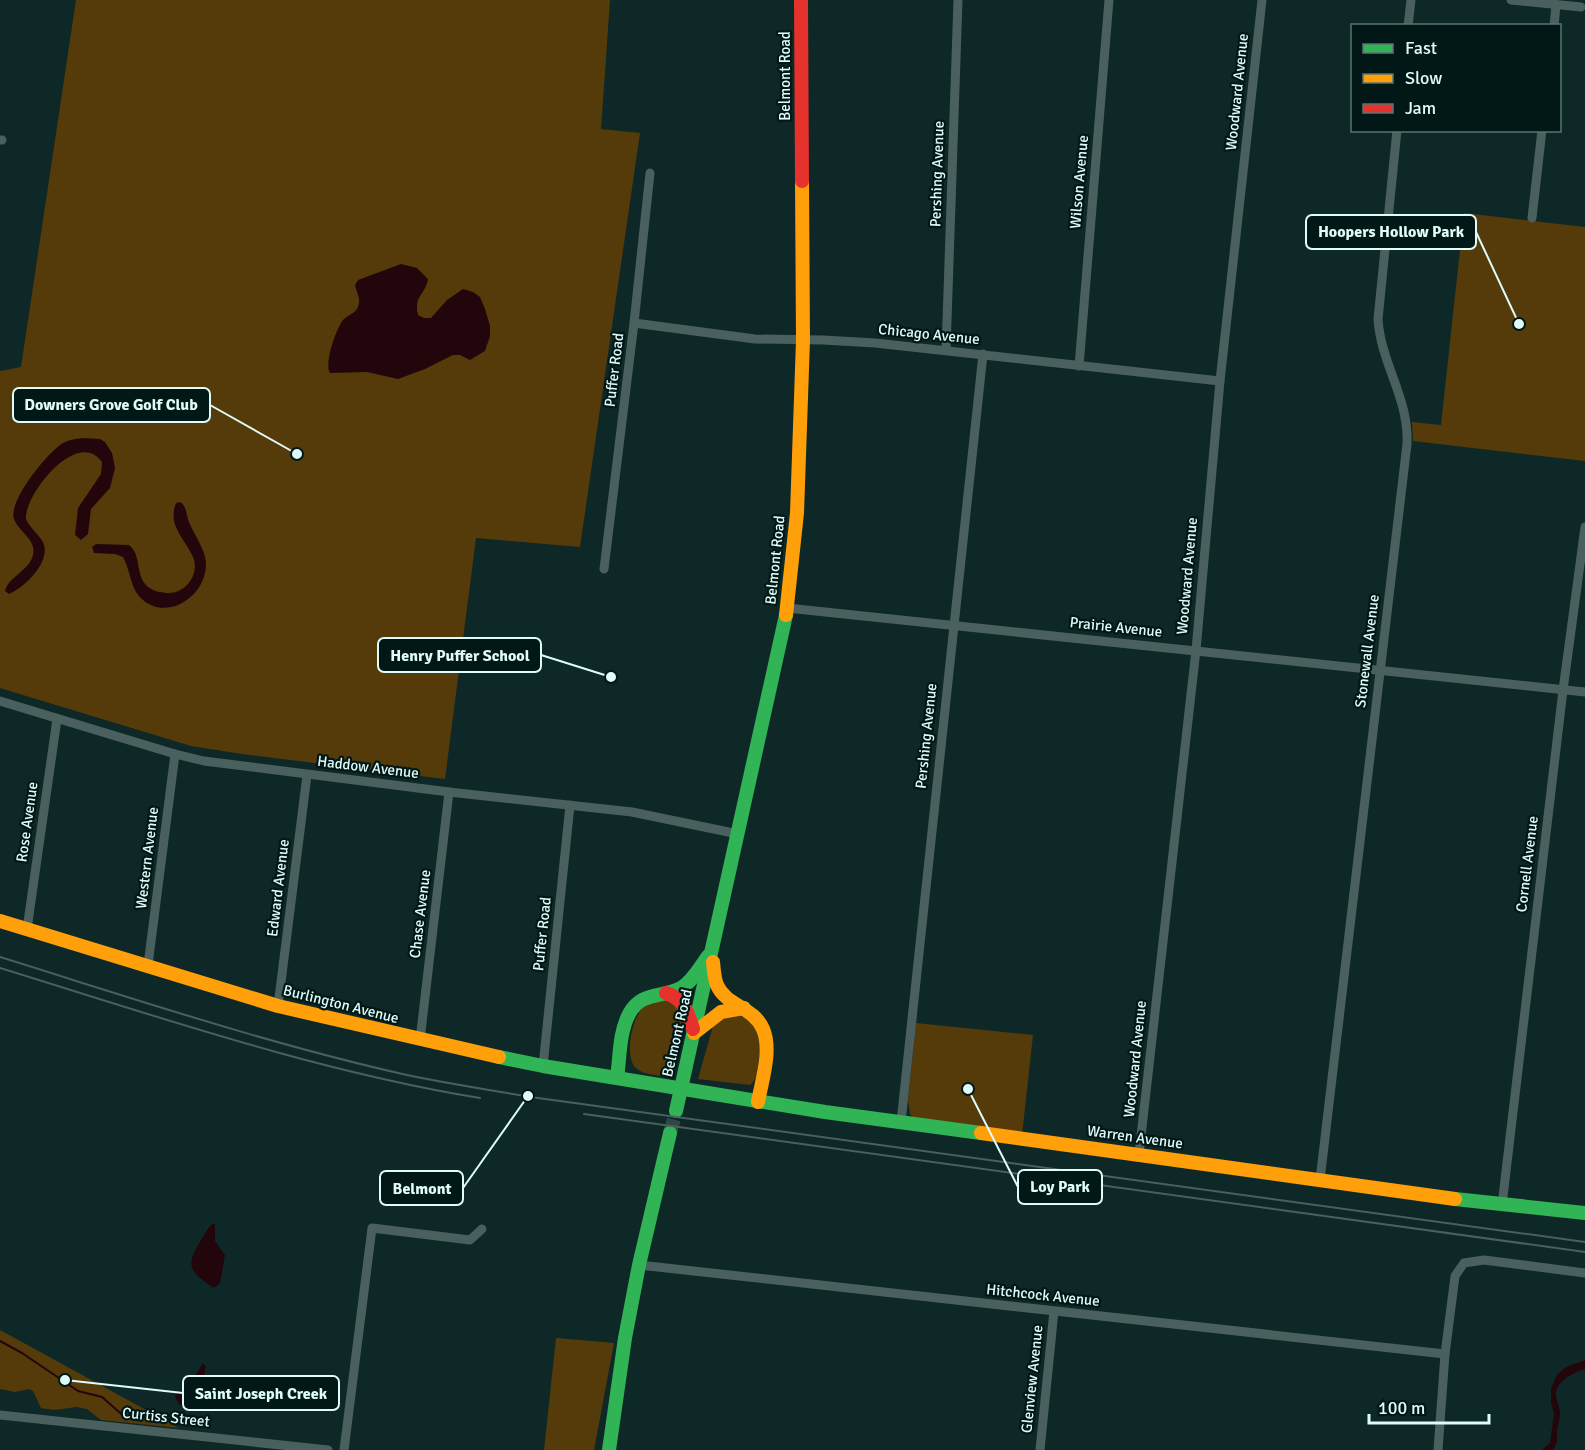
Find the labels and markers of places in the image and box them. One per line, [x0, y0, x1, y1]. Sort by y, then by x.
callout: Hoopers Hollow Park [1306, 215, 1476, 249]
callout: Downers Grove Golf Club [13, 388, 210, 422]
callout: Henry Puffer School [378, 638, 541, 672]
callout: Loy Park [1018, 1170, 1102, 1204]
callout: Belmont [380, 1171, 463, 1205]
callout: Saint Joseph Creek [183, 1376, 339, 1410]

